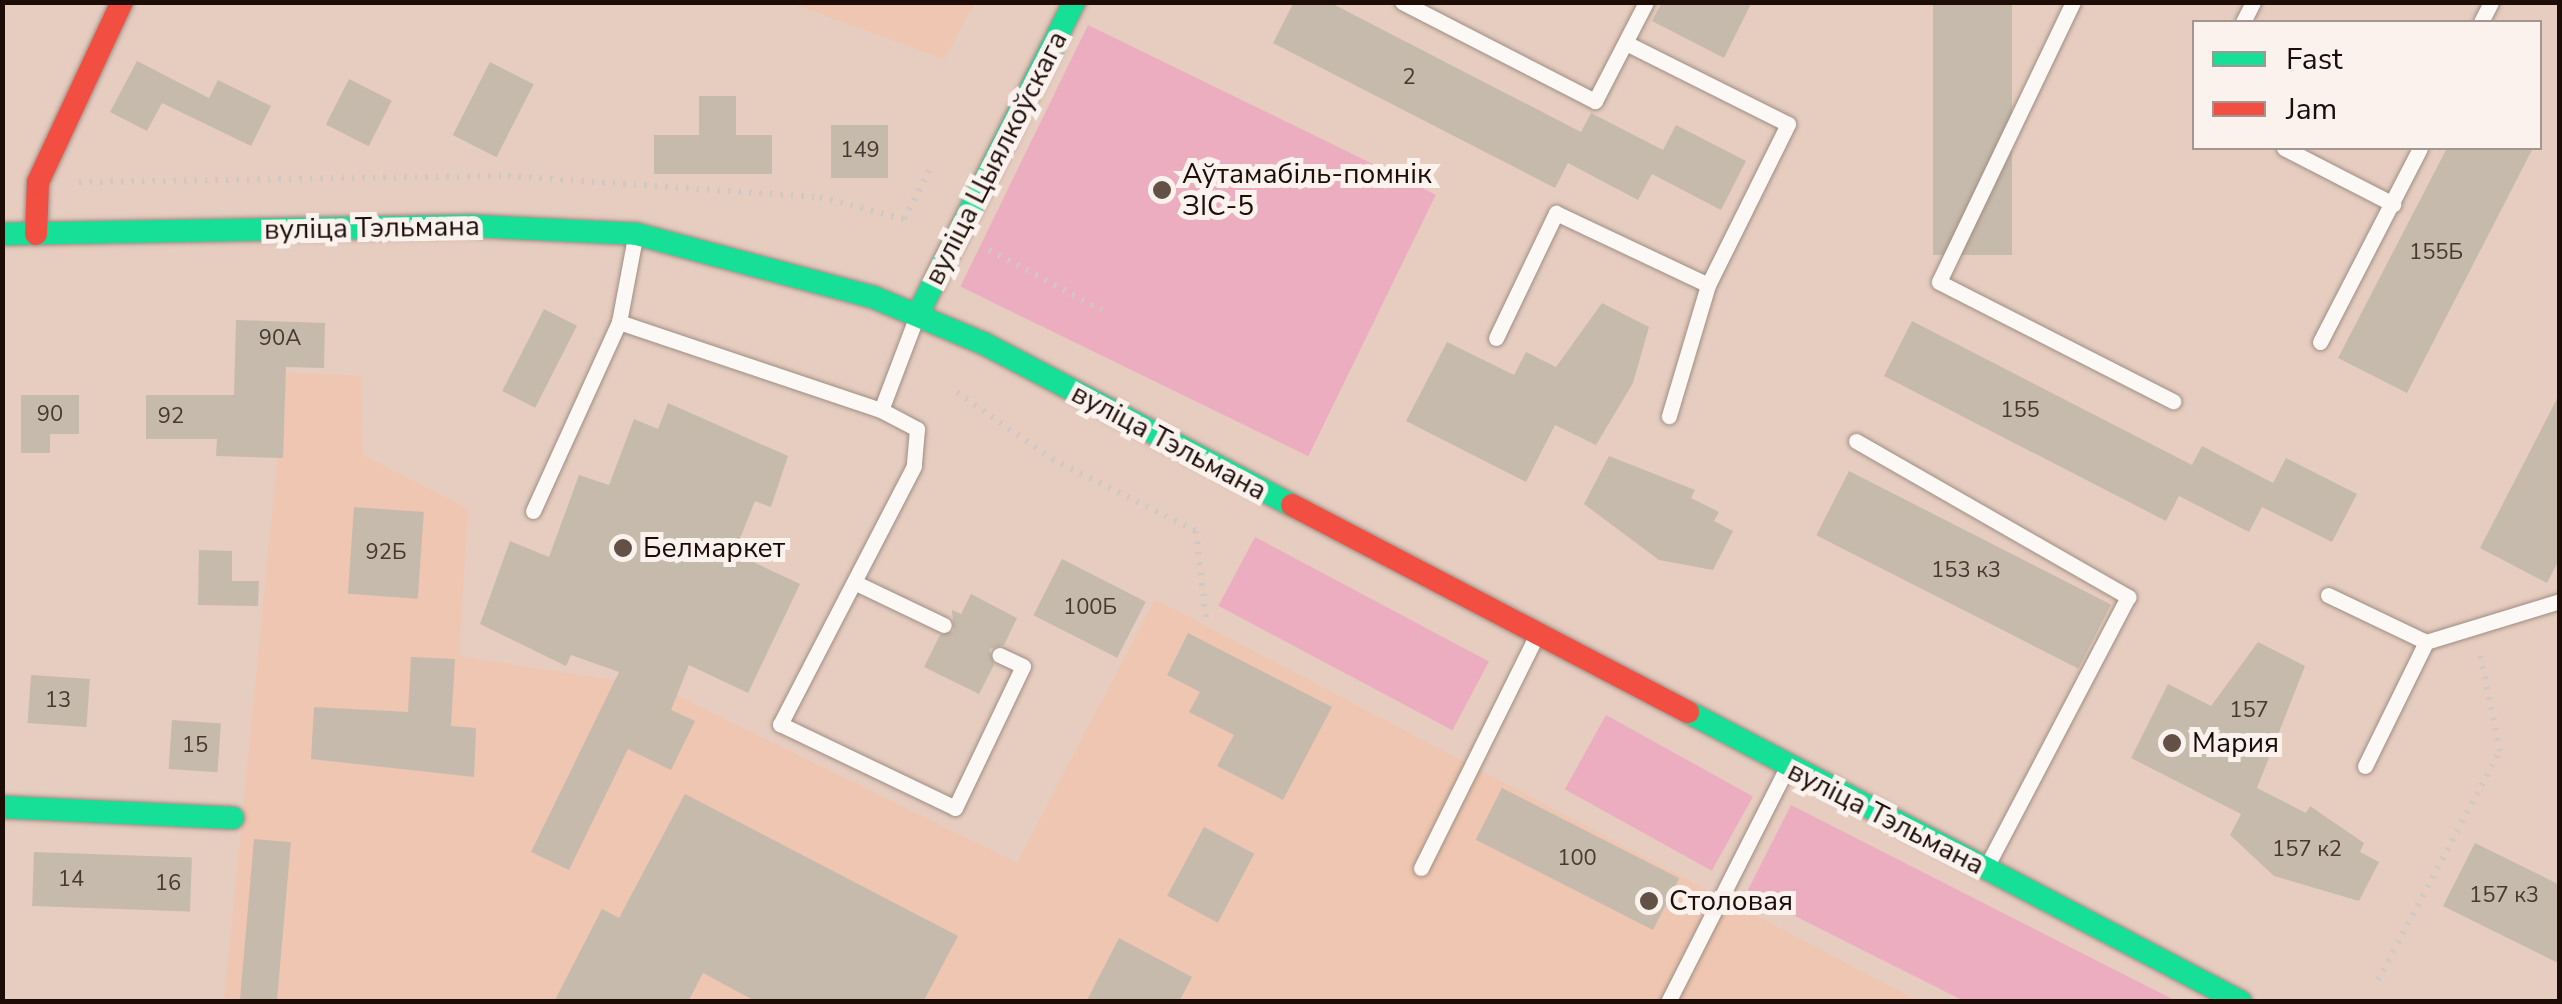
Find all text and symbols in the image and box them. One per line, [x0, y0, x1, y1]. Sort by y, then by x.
legend [2192, 20, 2542, 150]
street label: вуліца Цыялкоўскага [917, 26, 1075, 290]
text: Fast [2286, 39, 2343, 80]
house number: 2 [1402, 65, 1416, 91]
text: Jam [2286, 89, 2337, 130]
house number: 149 [840, 138, 880, 164]
place label: Аўтамабіль-помнік ЗІС-5 [1182, 157, 1432, 223]
marker: Аўтамабіль-помнік ЗІС-5 [1151, 179, 1173, 201]
street label: вуліца Тэльмана [264, 209, 480, 247]
house number: 155Б [2409, 240, 2463, 266]
house number: 90А [259, 326, 301, 352]
street label: вуліца Тэльмана [1066, 377, 1272, 507]
house number: 155 [2000, 398, 2040, 424]
house number: 90 [37, 402, 63, 428]
house number: 92 [158, 404, 184, 430]
place label: Белмаркет [643, 531, 785, 565]
marker: Белмаркет [612, 537, 634, 559]
house number: 92Б [366, 540, 406, 566]
house number: 153 к3 [1931, 558, 2001, 584]
house number: 100Б [1063, 595, 1117, 621]
house number: 13 [45, 688, 71, 714]
house number: 157 [2229, 698, 2269, 724]
place label: Мария [2192, 726, 2279, 760]
marker: Мария [2161, 732, 2183, 754]
house number: 15 [182, 733, 208, 759]
street label: вуліца Тэльмана [1782, 754, 1990, 882]
house number: 157 к2 [2272, 837, 2342, 863]
house number: 100 [1557, 846, 1597, 872]
house number: 14 [58, 867, 84, 893]
house number: 16 [155, 871, 181, 897]
house number: 157 к3 [2469, 883, 2539, 909]
place label: Столовая [1669, 884, 1793, 918]
marker: Столовая [1638, 890, 1660, 912]

